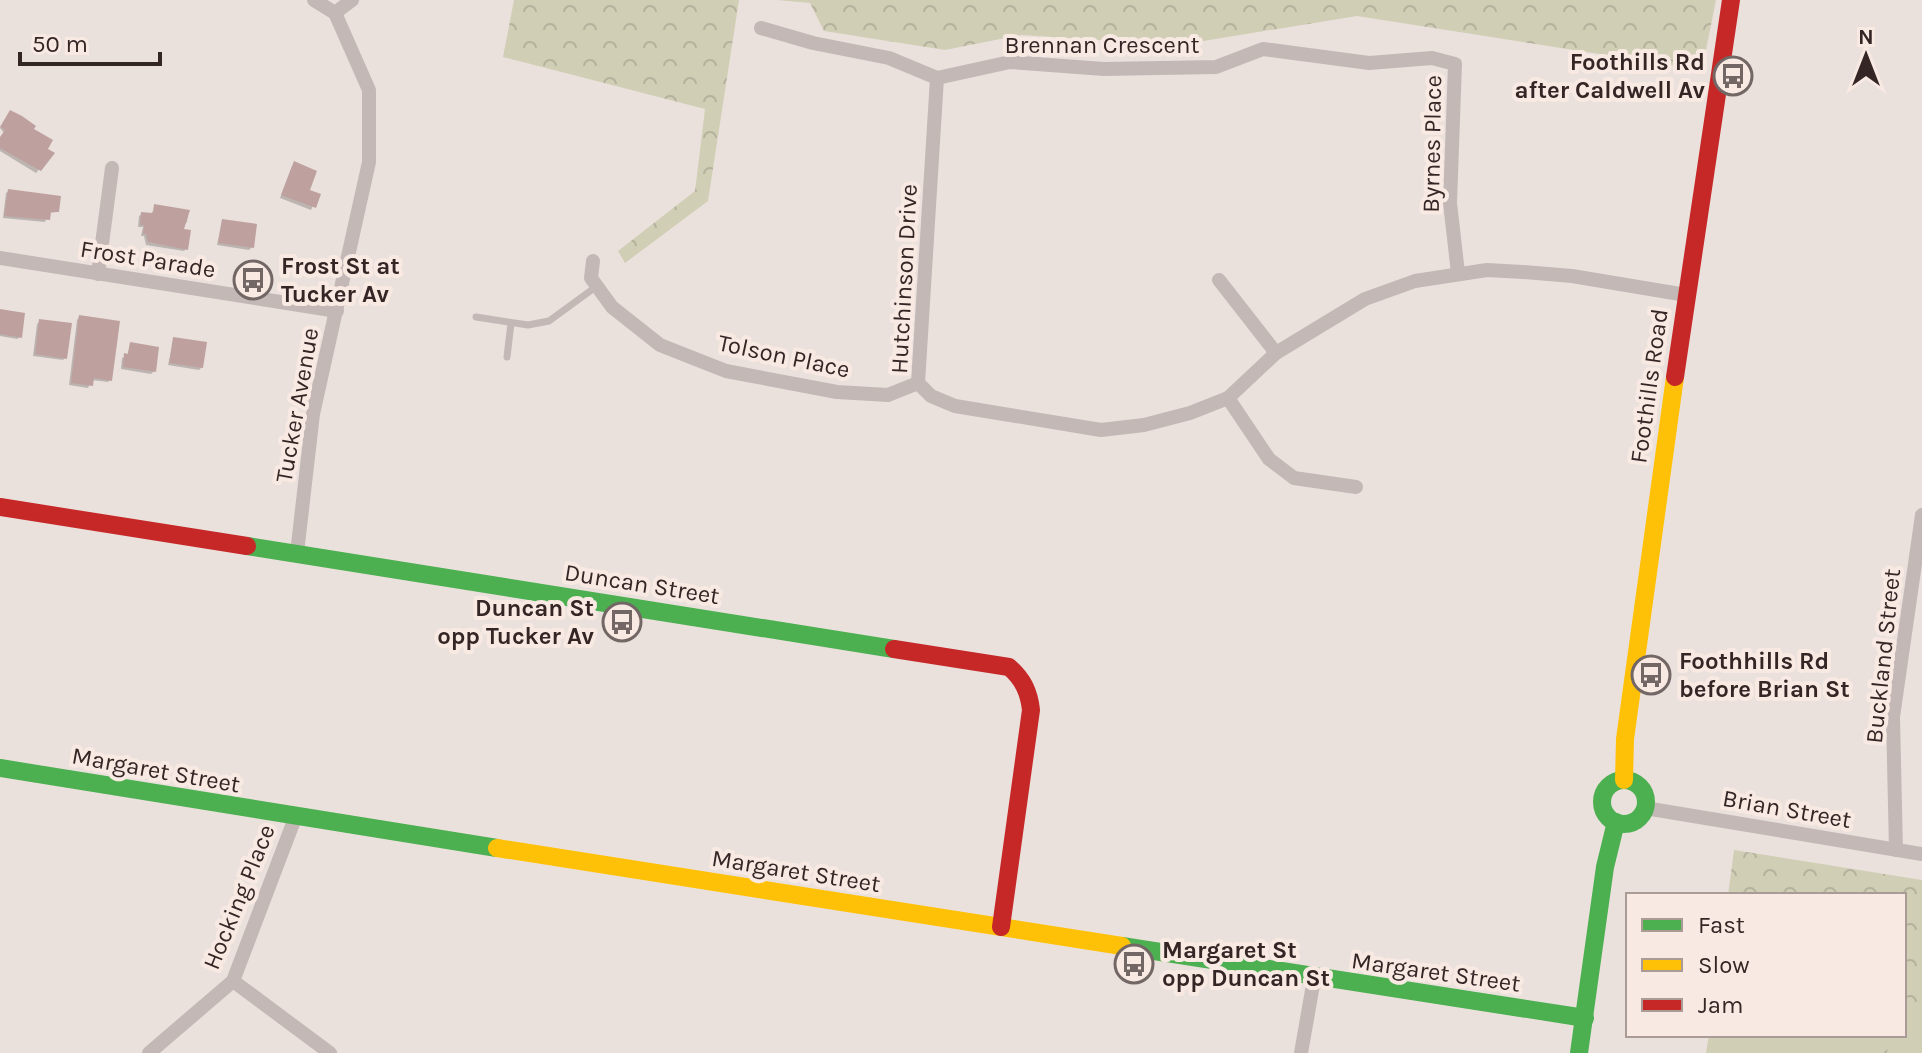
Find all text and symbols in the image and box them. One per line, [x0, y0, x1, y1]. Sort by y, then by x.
scale bar [20, 16, 160, 66]
north arrow [1826, 16, 1906, 96]
text: N [1858, 24, 1874, 50]
text: 50 m [32, 30, 88, 58]
street label: Brennan Crescent [1005, 31, 1199, 59]
place label: Foothills Rd after Caldwell Av [1515, 48, 1706, 104]
bus stop icon: Foothills Rd after Caldwell Av [1712, 55, 1754, 97]
street label: Byrnes Place [1417, 75, 1447, 213]
street label: Hutchinson Drive [885, 183, 923, 375]
street label: Frost Parade [78, 234, 218, 284]
place label: Frost St at Tucker Av [281, 252, 400, 308]
bus stop icon: Frost St at Tucker Av [232, 259, 274, 301]
street label: Foothills Road [1624, 307, 1674, 465]
street label: Tucker Avenue [270, 326, 324, 484]
street label: Tolson Place [716, 328, 852, 384]
street label: Duncan Street [563, 558, 721, 610]
street label: Buckland Street [1860, 567, 1906, 745]
place label: Duncan St opp Tucker Av [437, 594, 595, 650]
bus stop icon: Duncan St opp Tucker Av [601, 601, 643, 643]
place label: Foothhills Rd before Brian St [1679, 647, 1850, 703]
bus stop icon: Foothhills Rd before Brian St [1630, 654, 1672, 696]
street label: Margaret Street [70, 741, 242, 799]
street label: Brian Street [1721, 784, 1853, 834]
street label: Hocking Place [197, 820, 281, 974]
street label: Margaret Street [710, 844, 882, 898]
legend [1626, 893, 1906, 1037]
text: Fast [1698, 911, 1745, 939]
place label: Margaret St opp Duncan St [1162, 936, 1330, 992]
bus stop icon: Margaret St opp Duncan St [1113, 943, 1155, 985]
street label: Margaret Street [1350, 946, 1522, 998]
text: Slow [1698, 951, 1750, 979]
text: Jam [1698, 991, 1743, 1019]

